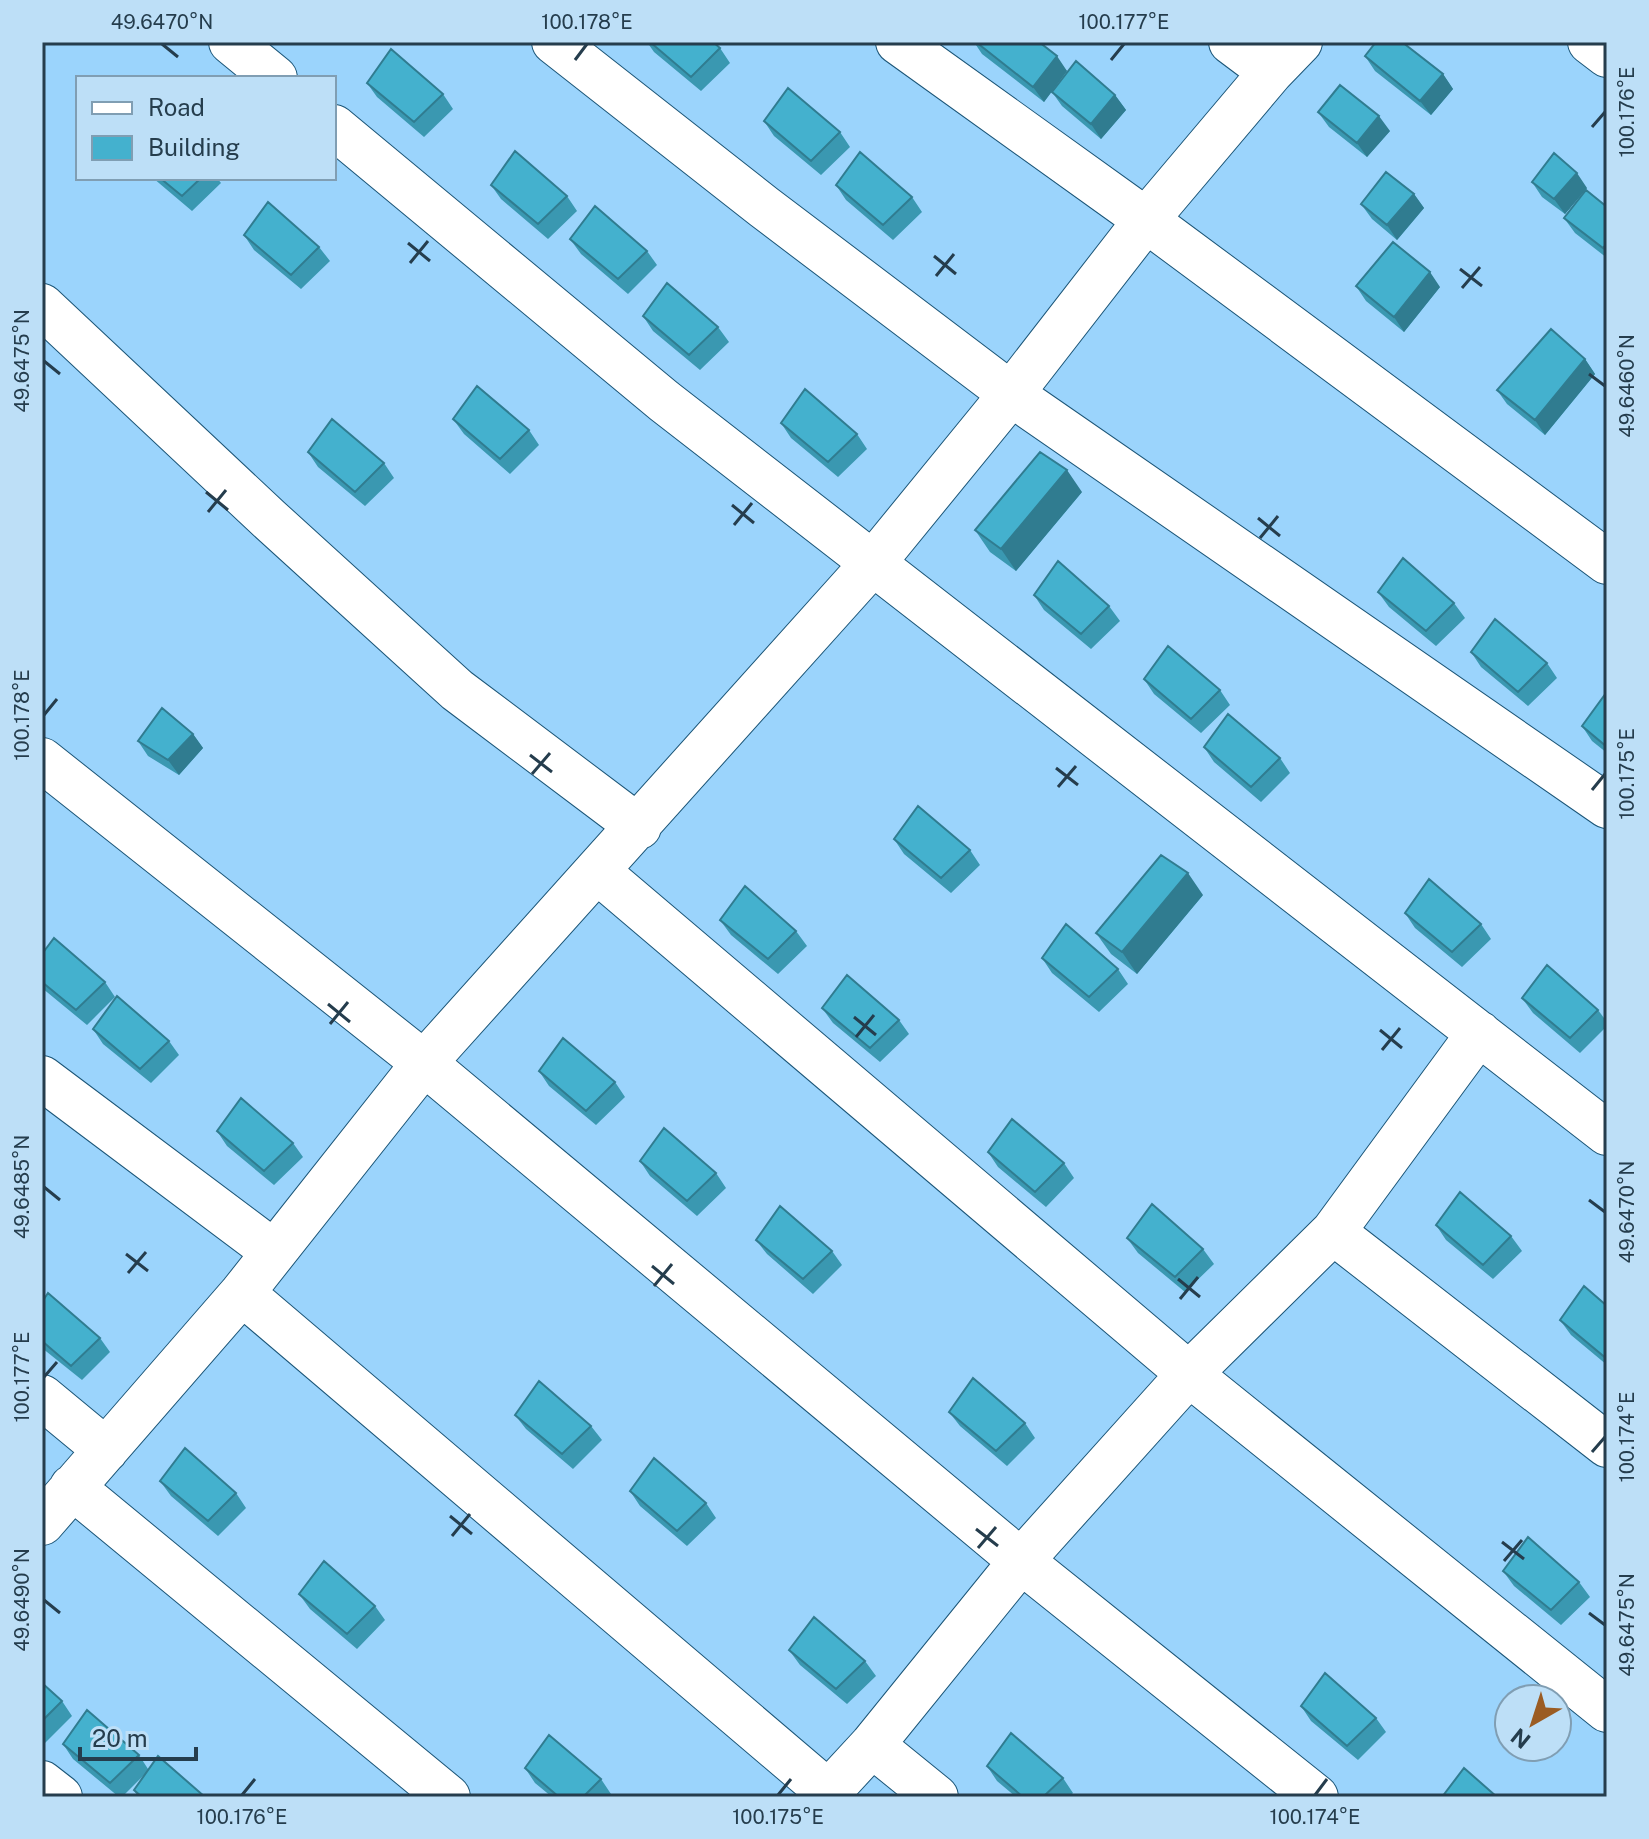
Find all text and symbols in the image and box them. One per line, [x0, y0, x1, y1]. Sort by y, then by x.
text: 49.6470°N [111, 10, 213, 34]
text: 100.178°E [541, 10, 633, 34]
text: 100.177°E [1078, 10, 1170, 34]
text: 100.176°E [1615, 67, 1639, 157]
legend [76, 76, 336, 180]
text: Road [148, 93, 205, 121]
text: Building [148, 133, 240, 161]
text: 49.6475°N [10, 309, 34, 413]
text: 49.6460°N [1615, 334, 1639, 438]
text: 100.178°E [10, 669, 34, 761]
text: 100.175°E [1615, 728, 1639, 820]
text: 49.6485°N [10, 1135, 34, 1239]
text: 49.6470°N [1615, 1161, 1639, 1263]
text: 100.177°E [10, 1331, 34, 1423]
text: 100.174°E [1615, 1392, 1639, 1482]
text: 49.6490°N [10, 1548, 34, 1652]
text: 49.6475°N [1615, 1573, 1639, 1677]
north arrow [1493, 1683, 1573, 1763]
scale bar [80, 1711, 196, 1761]
text: N [1506, 1723, 1535, 1754]
text: 20 m [92, 1724, 148, 1752]
text: 100.176°E [197, 1805, 287, 1829]
text: 100.175°E [732, 1805, 824, 1829]
text: 100.174°E [1270, 1805, 1360, 1829]

